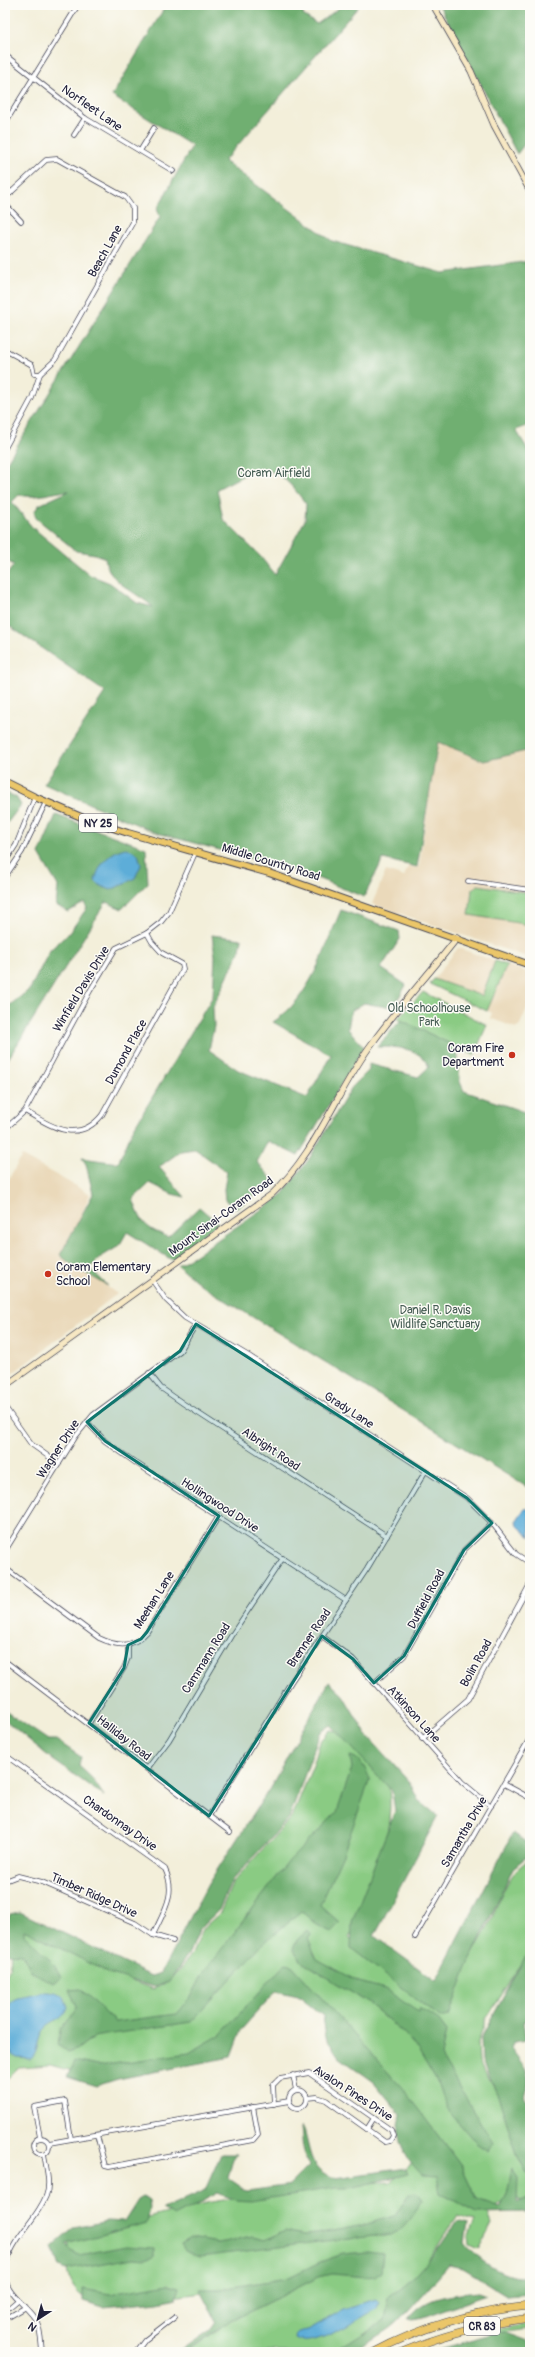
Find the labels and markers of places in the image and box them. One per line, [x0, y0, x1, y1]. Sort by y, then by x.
place label: Coram Fire Department [442, 1041, 504, 1070]
marker: Coram Fire Department [507, 1050, 517, 1060]
place label: Coram Elementary School [56, 1260, 151, 1289]
marker: Coram Elementary School [43, 1269, 53, 1279]

